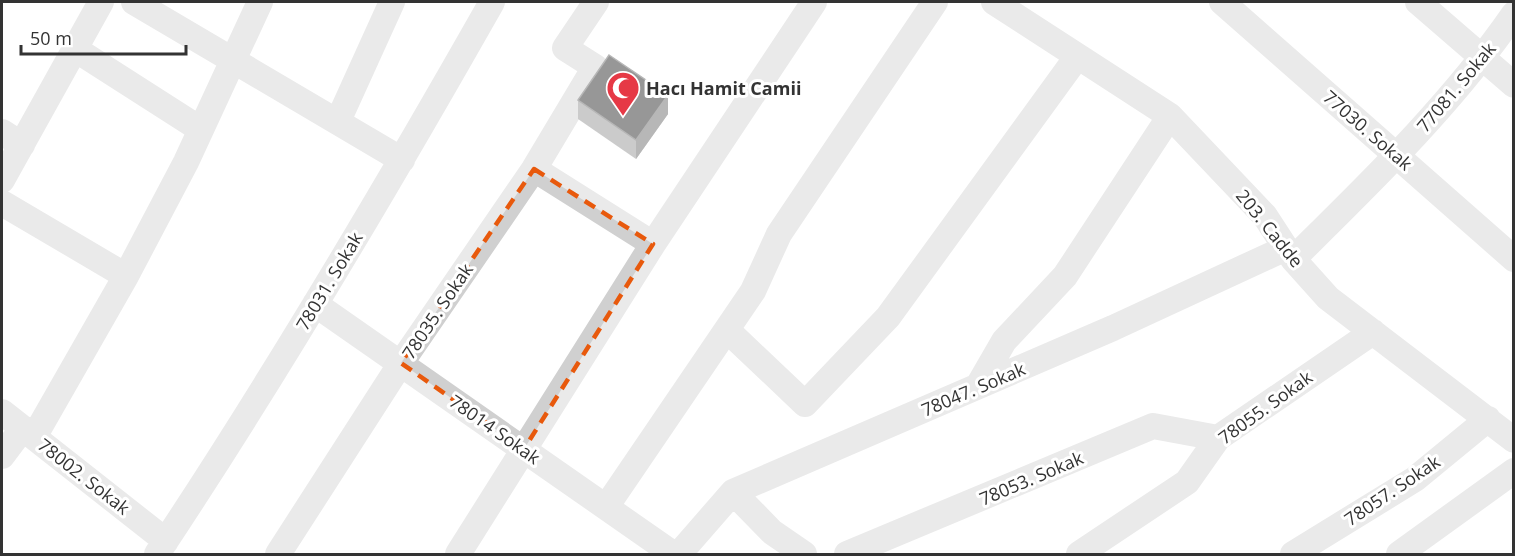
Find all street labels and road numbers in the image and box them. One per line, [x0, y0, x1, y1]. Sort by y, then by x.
street label: 77081. Sokak [1411, 37, 1501, 137]
street label: 77030. Sokak [1318, 85, 1418, 176]
street label: 203. Cadde [1231, 184, 1309, 272]
street label: 78031. Sokak [290, 227, 368, 335]
street label: 78035. Sokak [396, 258, 478, 364]
street label: 78047. Sokak [917, 356, 1029, 422]
street label: 78055. Sokak [1213, 365, 1317, 449]
street label: 78014 Sokak [445, 389, 546, 469]
street label: 78002. Sokak [33, 433, 135, 520]
street label: 78053. Sokak [975, 445, 1087, 511]
street label: 78057. Sokak [1339, 449, 1445, 531]

